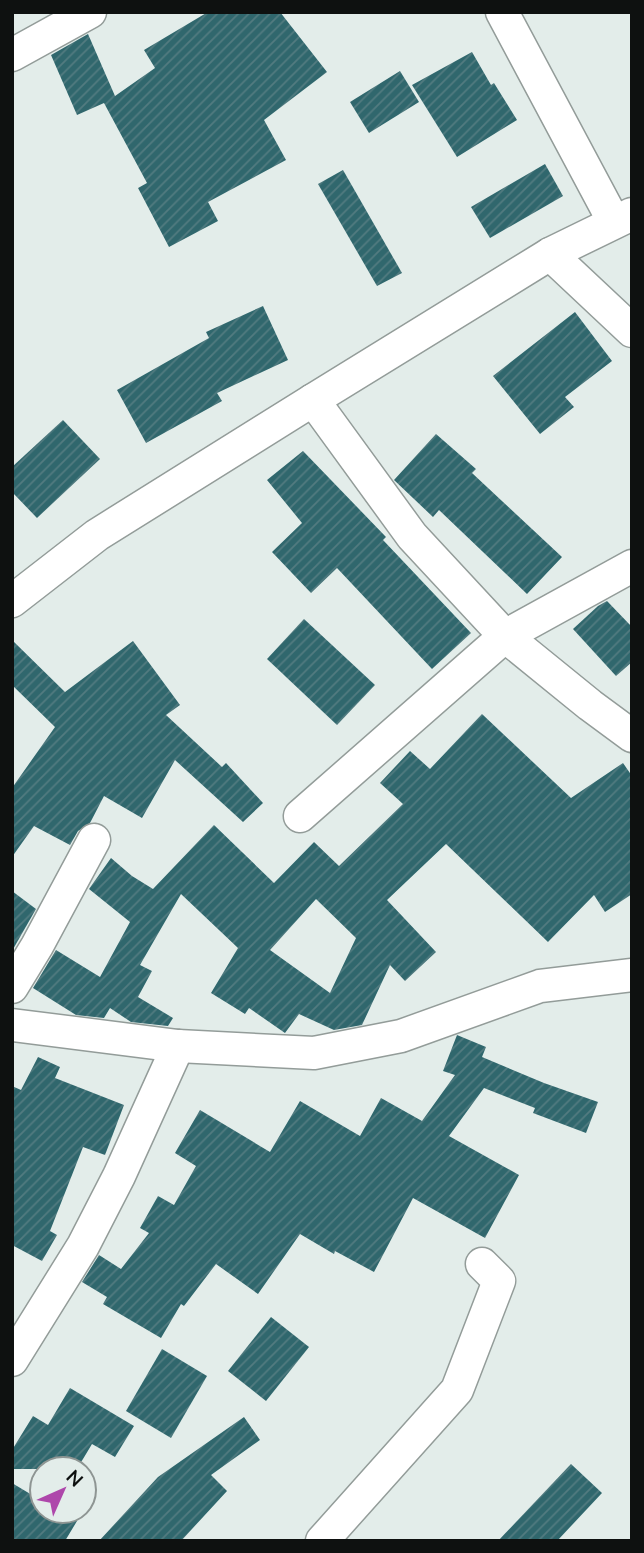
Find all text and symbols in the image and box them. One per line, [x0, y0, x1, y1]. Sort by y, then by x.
north arrow [28, 1455, 98, 1525]
text: N [60, 1464, 89, 1493]

